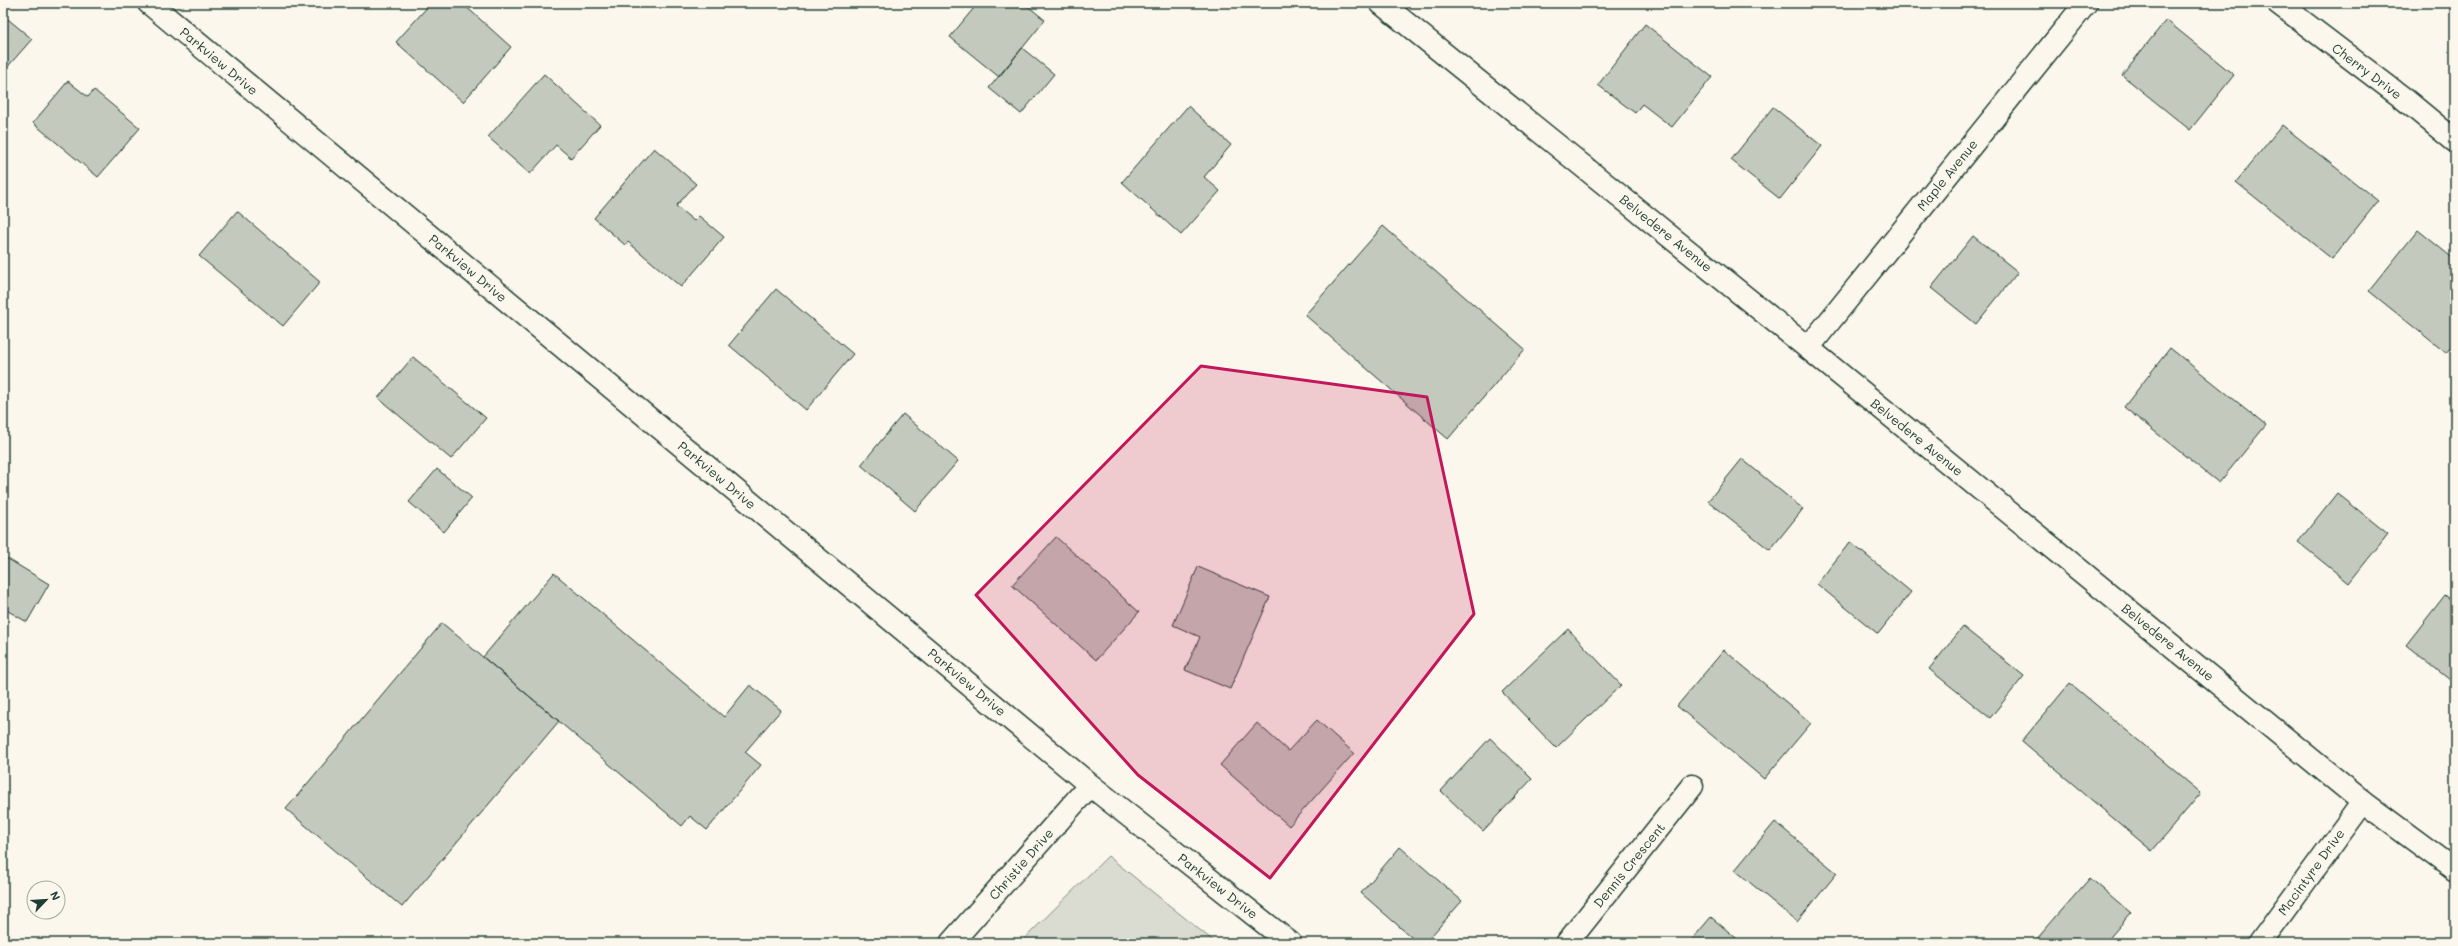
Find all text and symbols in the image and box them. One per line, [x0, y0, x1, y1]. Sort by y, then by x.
street label: Parkview Drive [177, 23, 262, 98]
street label: Cherry Drive [2329, 39, 2406, 102]
street label: Maple Avenue [1913, 136, 1981, 214]
street label: Belvedere Avenue [1617, 190, 1716, 275]
street label: Parkview Drive [426, 230, 511, 305]
street label: Belvedere Avenue [1868, 394, 1967, 479]
street label: Parkview Drive [675, 437, 760, 512]
street label: Belvedere Avenue [2119, 599, 2218, 684]
street label: Parkview Drive [925, 644, 1010, 719]
street label: Dennis Crescent [1589, 818, 1668, 911]
street label: Christie Drive [985, 824, 1056, 903]
street label: Macintyre Drive [2273, 825, 2348, 918]
street label: Parkview Drive [1175, 849, 1262, 922]
north arrow [26, 880, 66, 920]
text: N [47, 889, 64, 903]

